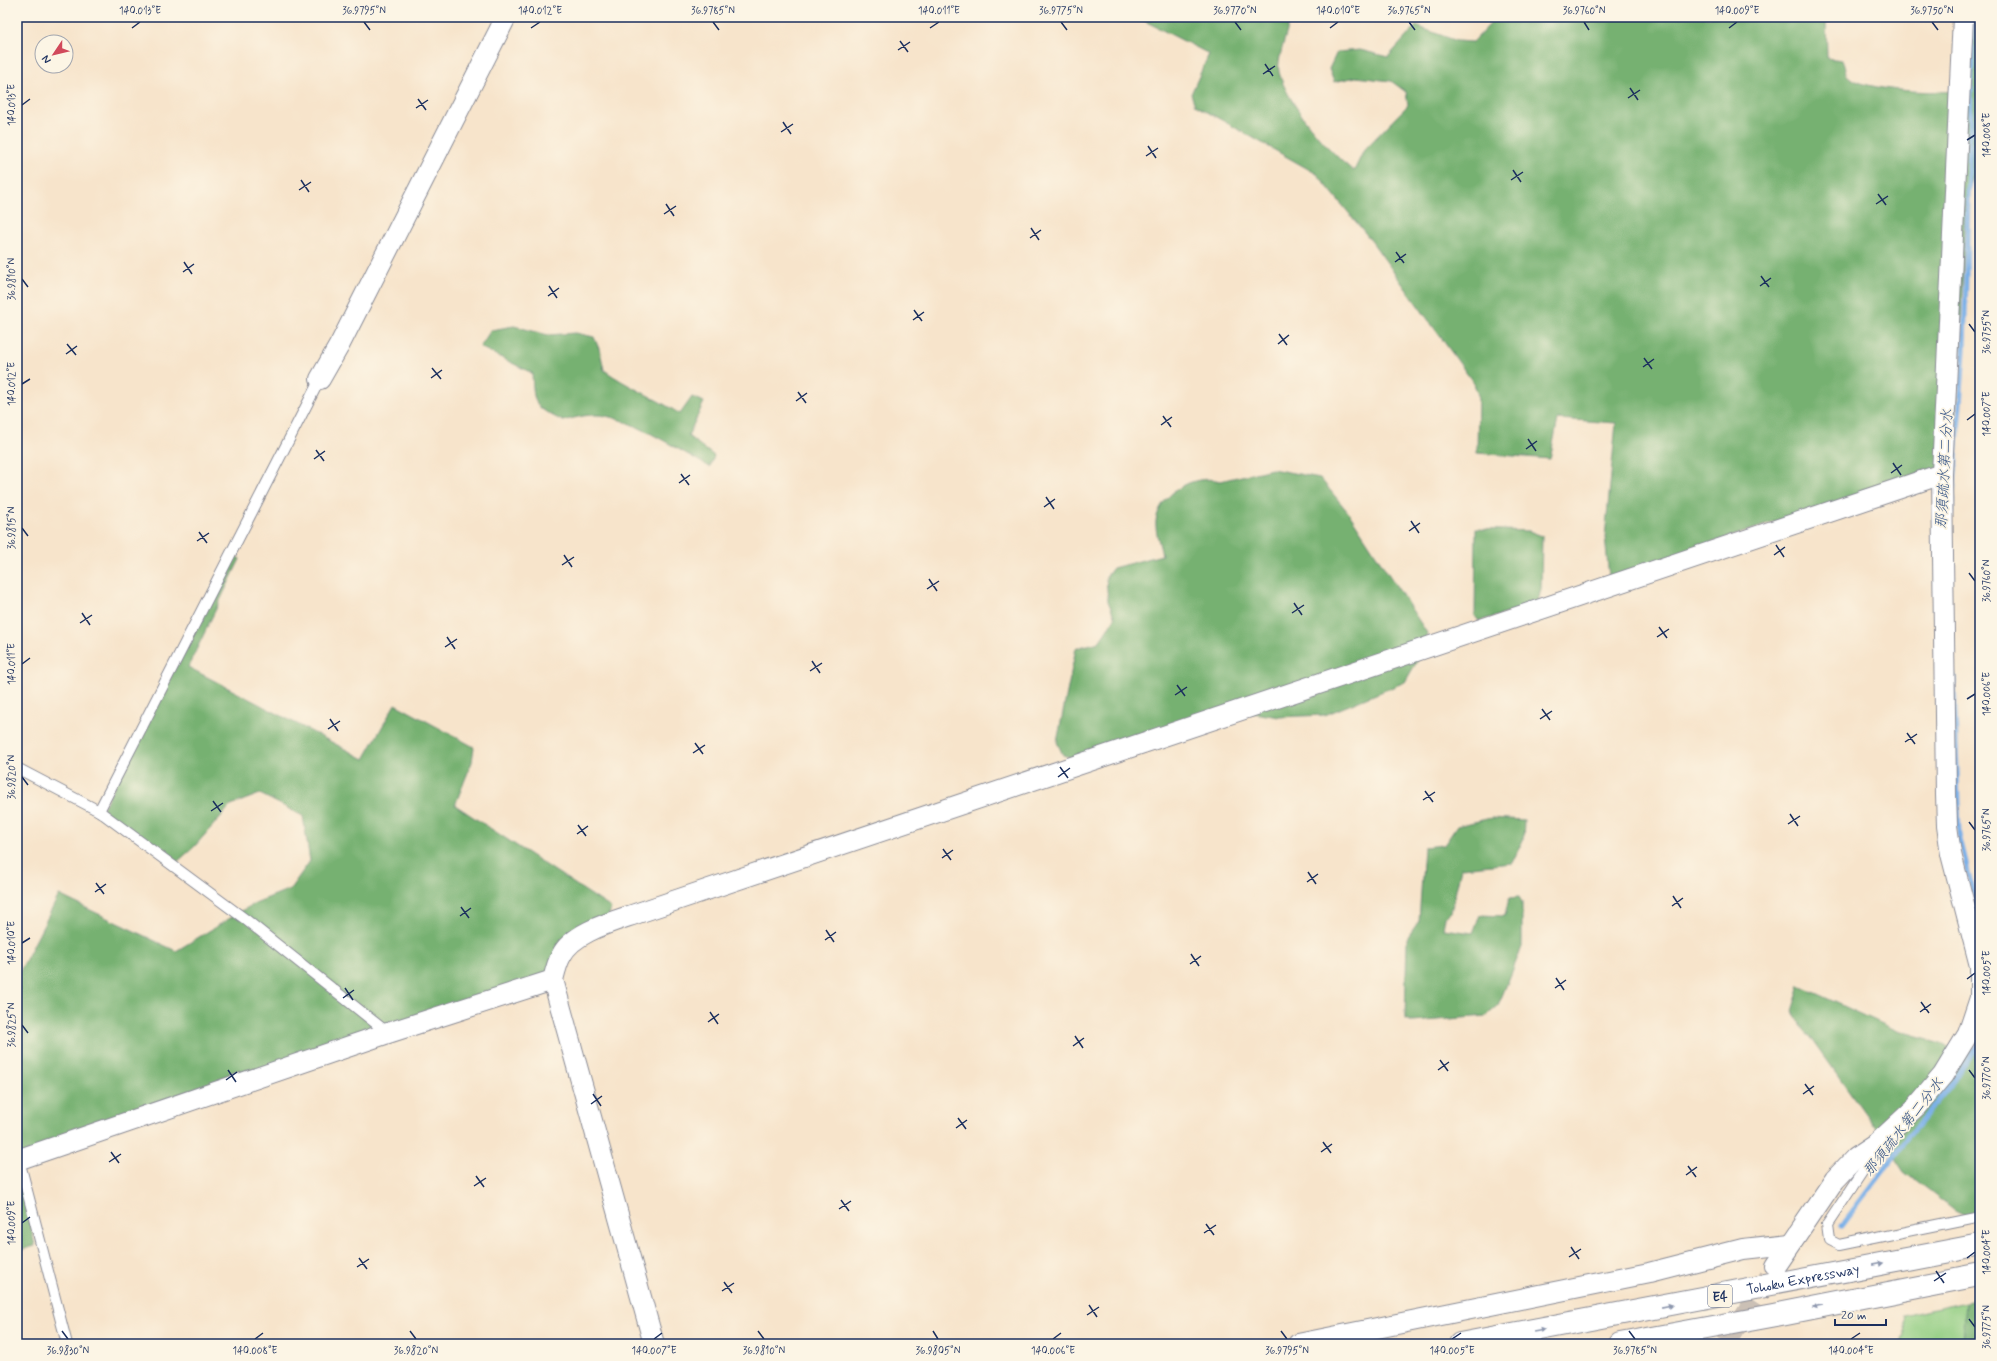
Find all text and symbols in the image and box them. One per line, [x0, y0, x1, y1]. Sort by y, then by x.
text: 140.013°E [119, 4, 161, 18]
text: 36.9795°N [342, 4, 386, 18]
text: 140.012°E [518, 4, 562, 18]
text: 36.9785°N [691, 4, 735, 18]
text: 140.011°E [918, 4, 960, 18]
text: 36.9775°N [1039, 4, 1083, 18]
text: 36.9770°N [1213, 4, 1257, 18]
text: 140.010°E [1316, 4, 1360, 18]
text: 36.9765°N [1387, 4, 1431, 18]
text: 36.9760°N [1563, 4, 1606, 18]
text: 140.009°E [1715, 4, 1759, 18]
text: 36.9750°N [1910, 4, 1954, 18]
north arrow [34, 34, 74, 74]
text: N [39, 52, 54, 66]
text: 140.013°E [5, 84, 19, 126]
text: 140.008°E [1980, 112, 1994, 157]
text: 36.9810°N [5, 258, 19, 300]
text: 36.9755°N [1980, 310, 1994, 354]
text: 140.012°E [5, 362, 19, 406]
text: 140.007°E [1980, 391, 1994, 437]
water label: 那須疏水第二分水 [1932, 409, 1958, 530]
text: 36.9815°N [5, 506, 19, 549]
text: 36.9760°N [1980, 559, 1994, 602]
text: 140.011°E [5, 643, 19, 685]
text: 140.006°E [1980, 672, 1994, 716]
text: 36.9820°N [5, 754, 19, 799]
text: 36.9765°N [1980, 808, 1994, 852]
text: 140.010°E [5, 921, 19, 965]
text: 140.005°E [1980, 950, 1994, 996]
text: 36.9825°N [5, 1002, 19, 1047]
text: 36.9770°N [1980, 1056, 1994, 1100]
water label: 那須疏水第二分水 [1859, 1074, 1949, 1181]
text: 140.009°E [5, 1201, 19, 1245]
text: 140.004°E [1980, 1229, 1994, 1275]
street label: Tohoku Expressway [1745, 1260, 1861, 1299]
one-way arrow [1871, 1262, 1883, 1268]
road number: E4 [1708, 1285, 1732, 1307]
scale bar [1835, 1301, 1886, 1327]
one-way arrow [1661, 1302, 1673, 1308]
one-way arrow [1812, 1304, 1824, 1310]
text: 36.9775°N [1980, 1305, 1994, 1349]
text: 20 m [1841, 1308, 1867, 1324]
one-way arrow [1533, 1327, 1545, 1333]
text: 36.9830°N [47, 1344, 90, 1358]
text: 140.008°E [233, 1344, 278, 1358]
text: 36.9820°N [394, 1344, 439, 1358]
text: 140.007°E [631, 1344, 677, 1358]
text: 36.9810°N [743, 1344, 785, 1358]
text: 36.9805°N [916, 1344, 961, 1358]
text: 140.006°E [1031, 1344, 1075, 1358]
text: 36.9795°N [1265, 1344, 1309, 1358]
text: 140.005°E [1430, 1344, 1475, 1358]
text: 36.9785°N [1613, 1344, 1657, 1358]
text: 140.004°E [1828, 1344, 1874, 1358]

